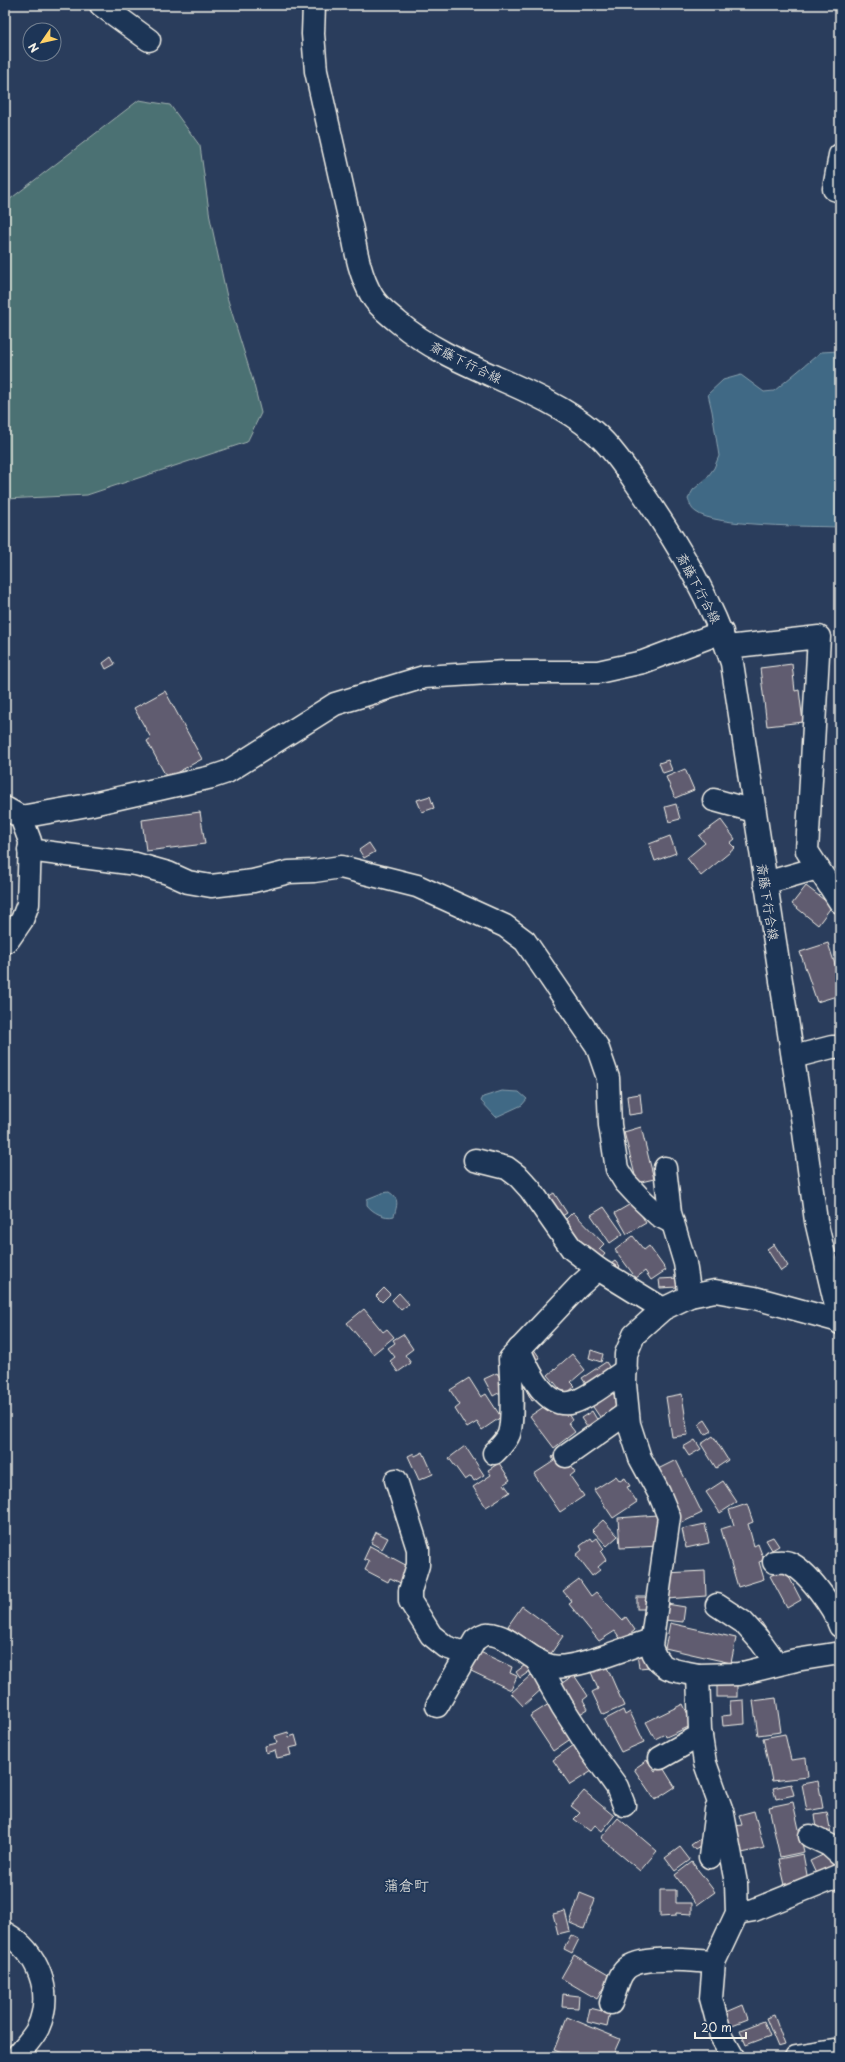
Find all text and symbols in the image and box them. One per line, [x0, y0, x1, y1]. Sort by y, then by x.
north arrow [22, 22, 62, 62]
text: N [24, 39, 43, 56]
street label: 斎藤下行合線 [427, 336, 506, 388]
street label: 斎藤下行合線 [673, 549, 727, 628]
street label: 斎藤下行合線 [753, 862, 784, 943]
district label: 蒲倉町 [383, 1873, 429, 1896]
scale bar [695, 2014, 746, 2040]
text: 20 m [701, 2018, 732, 2036]

